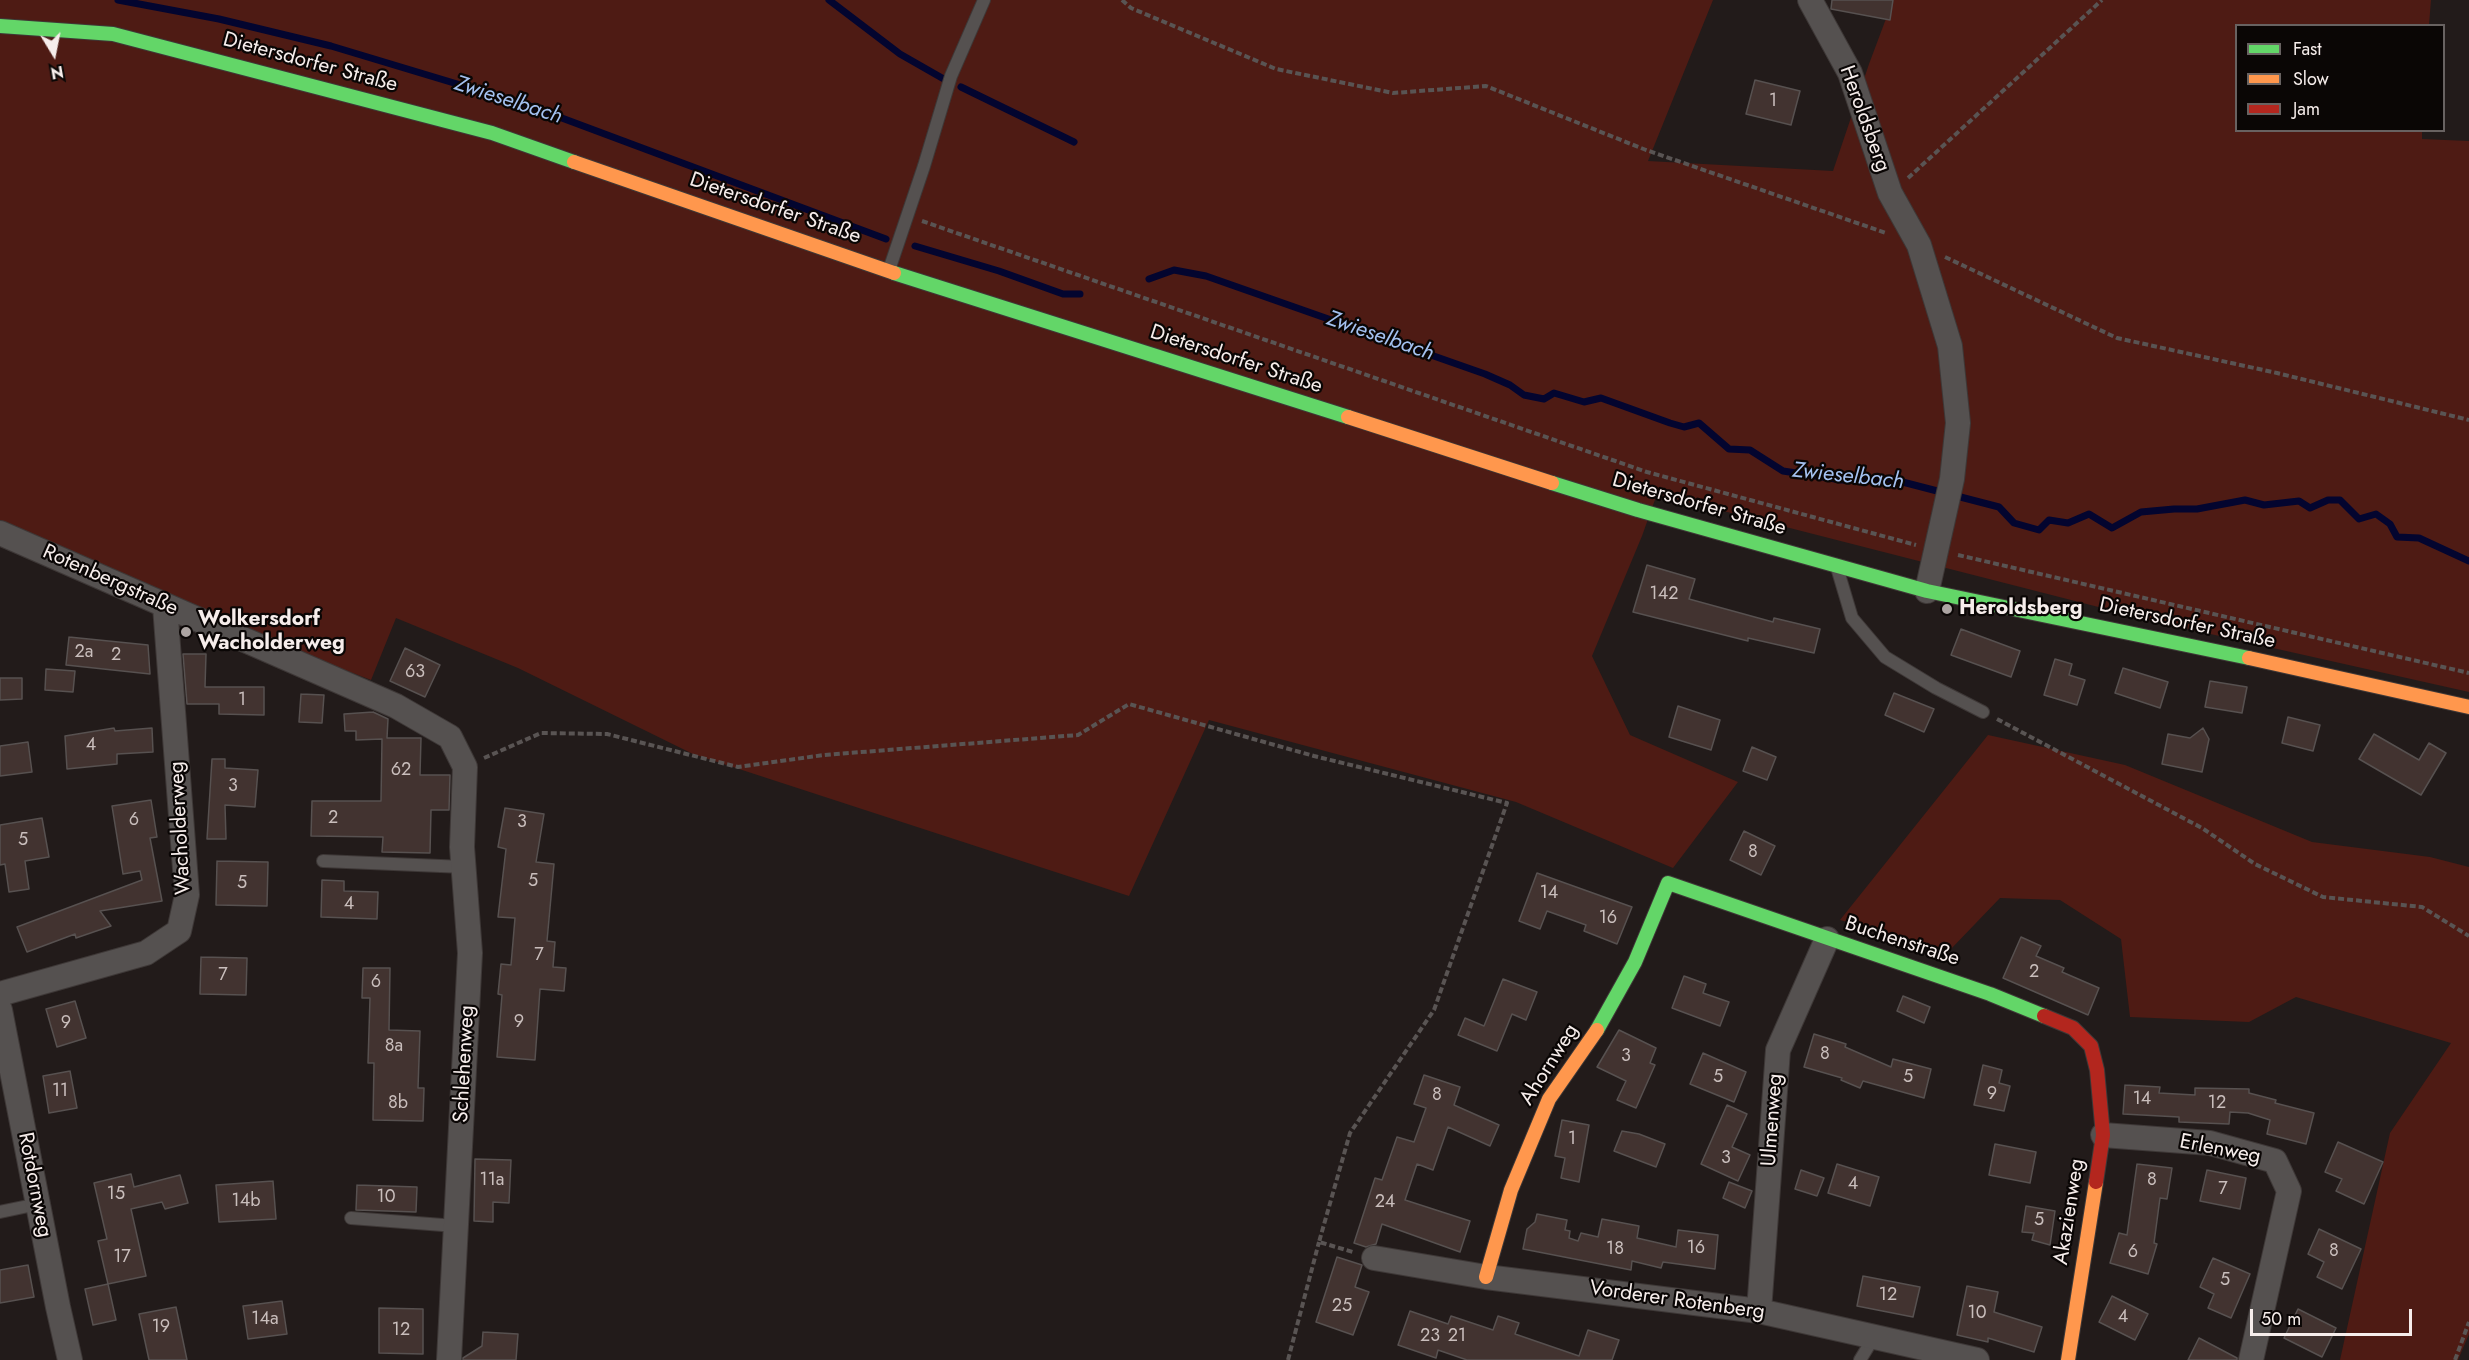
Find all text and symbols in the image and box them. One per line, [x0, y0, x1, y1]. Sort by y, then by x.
north arrow [24, 24, 84, 84]
legend [2235, 24, 2445, 132]
street label: Dietersdorfer Straße [220, 28, 400, 98]
text: Fast [2293, 36, 2322, 62]
text: N [49, 60, 65, 85]
street label: Heroldsberg [1833, 62, 1895, 176]
text: Slow [2293, 66, 2329, 92]
water label: Zwieselbach [451, 71, 565, 131]
house number: 1 [1769, 91, 1777, 113]
text: Jam [2293, 96, 2320, 122]
street label: Dietersdorfer Straße [686, 168, 864, 250]
water label: Zwieselbach [1323, 306, 1437, 368]
street label: Dietersdorfer Straße [1147, 320, 1325, 400]
water label: Zwieselbach [1791, 458, 1905, 496]
street label: Dietersdorfer Straße [1609, 468, 1789, 542]
street label: Rotenbergstraße [39, 540, 181, 622]
house number: 142 [1650, 584, 1678, 606]
street label: Dietersdorfer Straße [2097, 593, 2277, 655]
place label: Heroldsberg [1959, 596, 2083, 622]
marker: Heroldsberg [1940, 602, 1954, 616]
place label: Wolkersdorf Wacholderweg [198, 607, 345, 657]
marker: Wolkersdorf Wacholderweg [179, 625, 193, 639]
house number: 2a [75, 642, 93, 664]
house number: 2 [111, 645, 121, 667]
house number: 63 [405, 662, 425, 684]
house number: 1 [238, 690, 246, 712]
house number: 4 [86, 735, 96, 757]
house number: 62 [391, 760, 411, 782]
street label: Wacholderweg [165, 761, 197, 895]
house number: 3 [228, 776, 238, 798]
house number: 2 [328, 808, 338, 830]
house number: 6 [129, 810, 139, 832]
house number: 3 [517, 812, 527, 834]
house number: 5 [18, 830, 28, 852]
house number: 8 [1748, 842, 1758, 864]
house number: 5 [528, 871, 538, 893]
house number: 5 [237, 873, 247, 895]
house number: 14 [1540, 883, 1558, 905]
house number: 4 [344, 894, 354, 916]
house number: 16 [1599, 908, 1617, 930]
street label: Buchenstraße [1841, 912, 1963, 972]
house number: 7 [534, 945, 544, 967]
house number: 2 [2029, 962, 2039, 984]
house number: 7 [218, 965, 228, 987]
house number: 6 [371, 972, 381, 994]
street label: Schlehenweg [449, 1005, 481, 1123]
house number: 9 [514, 1012, 524, 1034]
house number: 9 [61, 1013, 71, 1035]
street label: Ahornweg [1515, 1020, 1585, 1110]
house number: 8a [385, 1036, 403, 1058]
house number: 8 [1820, 1044, 1830, 1066]
house number: 3 [1621, 1046, 1631, 1068]
house number: 5 [1713, 1067, 1723, 1089]
house number: 5 [1903, 1067, 1913, 1089]
street label: Ulmenweg [1757, 1073, 1789, 1167]
house number: 11 [52, 1081, 68, 1103]
house number: 9 [1987, 1084, 1997, 1106]
house number: 8 [1432, 1085, 1442, 1107]
house number: 14 [2133, 1089, 2151, 1111]
house number: 8b [388, 1093, 408, 1115]
house number: 12 [2208, 1093, 2226, 1115]
house number: 1 [1568, 1129, 1576, 1151]
street label: Rotdornweg [11, 1130, 57, 1240]
street label: Erlenweg [2177, 1130, 2263, 1170]
house number: 3 [1721, 1148, 1731, 1170]
street label: Akazienweg [2049, 1157, 2091, 1267]
house number: 11a [480, 1170, 504, 1192]
house number: 8 [2147, 1170, 2157, 1192]
house number: 4 [1848, 1174, 1858, 1196]
house number: 7 [2218, 1179, 2228, 1201]
house number: 15 [107, 1184, 125, 1206]
house number: 10 [377, 1187, 395, 1209]
house number: 14b [232, 1191, 260, 1213]
house number: 24 [1375, 1192, 1395, 1214]
house number: 5 [2034, 1210, 2044, 1232]
house number: 16 [1687, 1238, 1705, 1260]
house number: 18 [1606, 1239, 1624, 1261]
house number: 8 [2329, 1241, 2339, 1263]
house number: 6 [2128, 1242, 2138, 1264]
house number: 17 [113, 1247, 131, 1269]
house number: 5 [2220, 1270, 2230, 1292]
street label: Vorderer Rotenberg [1588, 1276, 1766, 1326]
house number: 12 [1879, 1285, 1897, 1307]
house number: 25 [1332, 1296, 1352, 1318]
scale bar [2253, 1297, 2415, 1335]
house number: 10 [1968, 1303, 1986, 1325]
text: 50 m [2261, 1306, 2301, 1332]
house number: 4 [2118, 1307, 2128, 1329]
house number: 14a [251, 1309, 279, 1331]
house number: 19 [152, 1317, 170, 1339]
house number: 12 [392, 1320, 410, 1342]
house number: 23 [1420, 1326, 1440, 1348]
house number: 21 [1448, 1326, 1466, 1348]

